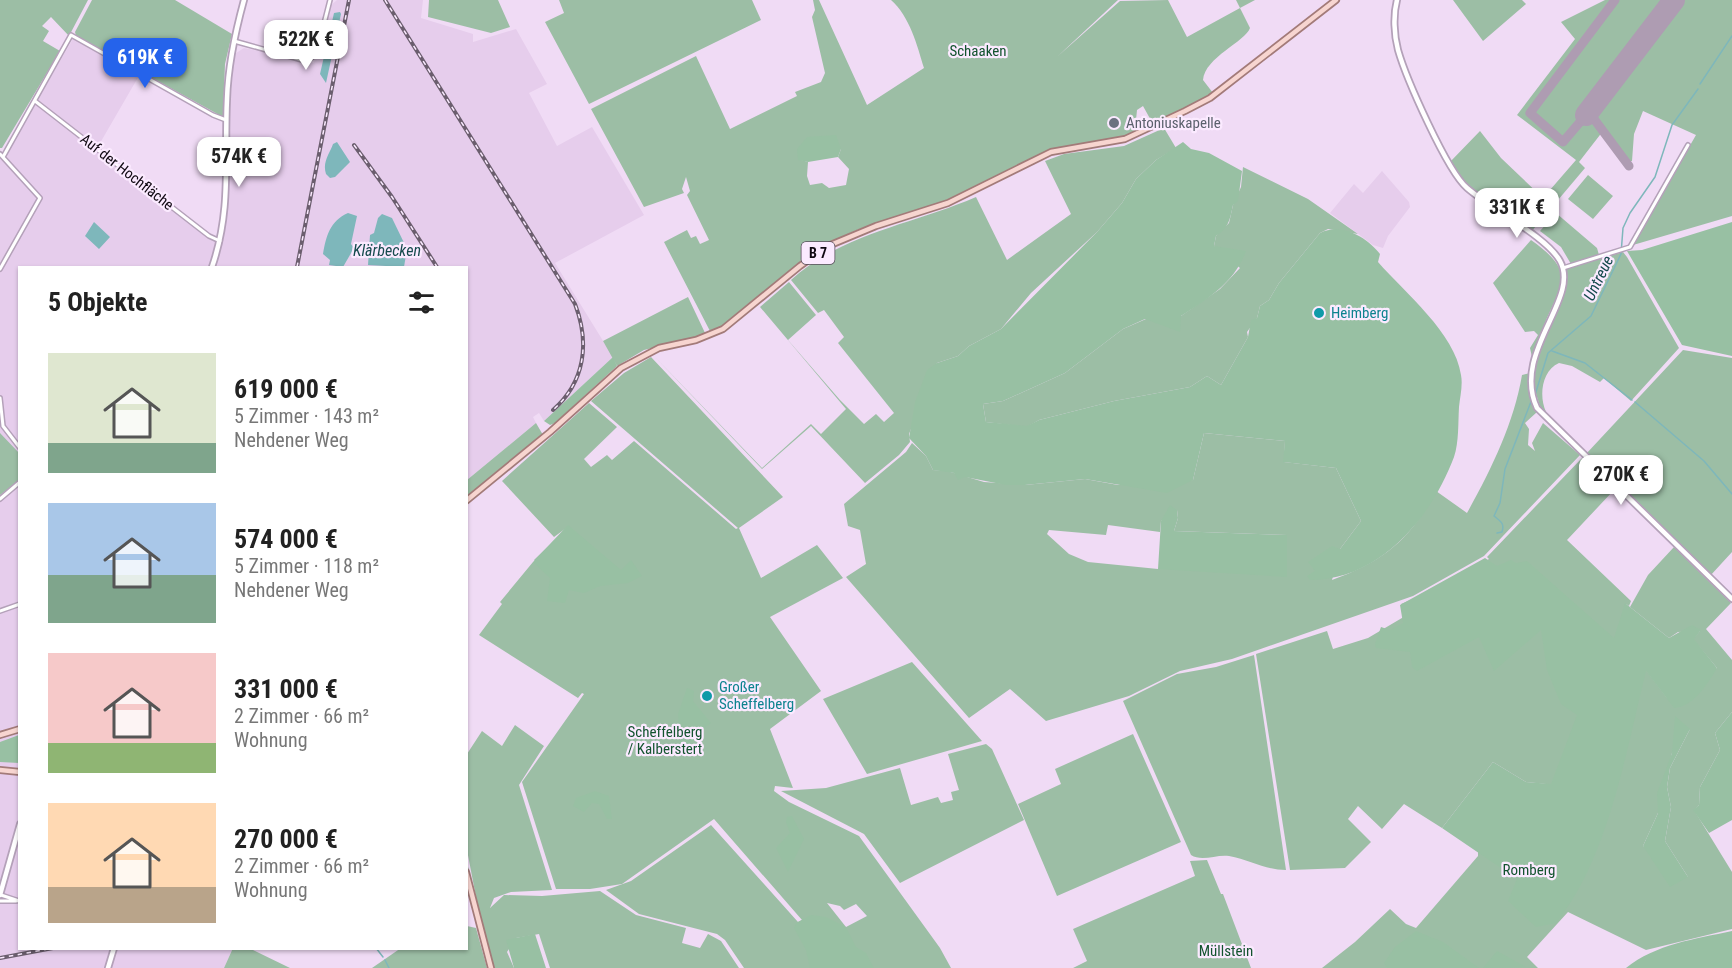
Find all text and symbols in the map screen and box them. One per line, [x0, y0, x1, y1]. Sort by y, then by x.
pin: 522K € [257, 20, 355, 71]
text: 522K € [278, 27, 334, 51]
pin: 619K € [96, 38, 194, 89]
park label: Schaaken [949, 42, 1007, 60]
text: 619K € [117, 45, 173, 69]
place label: Antoniuskapelle [1126, 114, 1221, 132]
marker: Antoniuskapelle [1107, 116, 1121, 130]
street label: Auf der Hochfläche [77, 130, 177, 214]
pin: 574K € [190, 137, 288, 188]
text: 574K € [211, 144, 267, 168]
pin: 331K € [1468, 188, 1566, 239]
text: 331K € [1489, 195, 1545, 219]
water label: Klärbecken [353, 241, 421, 260]
road number: B 7 [802, 242, 834, 264]
water label: Untreue [1580, 253, 1617, 304]
icon: filters [405, 286, 438, 319]
text: 5 Objekte [48, 287, 147, 317]
place label: Heimberg [1331, 304, 1388, 322]
marker: Heimberg [1312, 306, 1326, 320]
text: 619 000 € [234, 374, 338, 404]
icon: home [96, 377, 168, 449]
text: 5 Zimmer · 143 m² [234, 404, 379, 428]
text: Nehdener Weg [234, 428, 349, 452]
pin: 270K € [1572, 455, 1670, 506]
text: 270K € [1593, 462, 1649, 486]
text: 574 000 € [234, 524, 338, 554]
icon: home [96, 527, 168, 599]
text: 5 Zimmer · 118 m² [234, 554, 379, 578]
text: Nehdener Weg [234, 578, 349, 602]
text: 331 000 € [234, 674, 338, 704]
icon: home [96, 677, 168, 749]
place label: Großer Scheffelberg [719, 678, 794, 713]
marker: Großer Scheffelberg [700, 689, 714, 703]
text: 2 Zimmer · 66 m² [234, 704, 369, 728]
park label: Scheffelberg / Kalberstert [627, 723, 703, 758]
text: Wohnung [234, 728, 308, 752]
text: 270 000 € [234, 824, 338, 854]
icon: home [96, 827, 168, 899]
text: 2 Zimmer · 66 m² [234, 854, 369, 878]
park label: Romberg [1502, 861, 1556, 879]
text: Wohnung [234, 878, 308, 902]
park label: Müllstein [1199, 942, 1253, 960]

